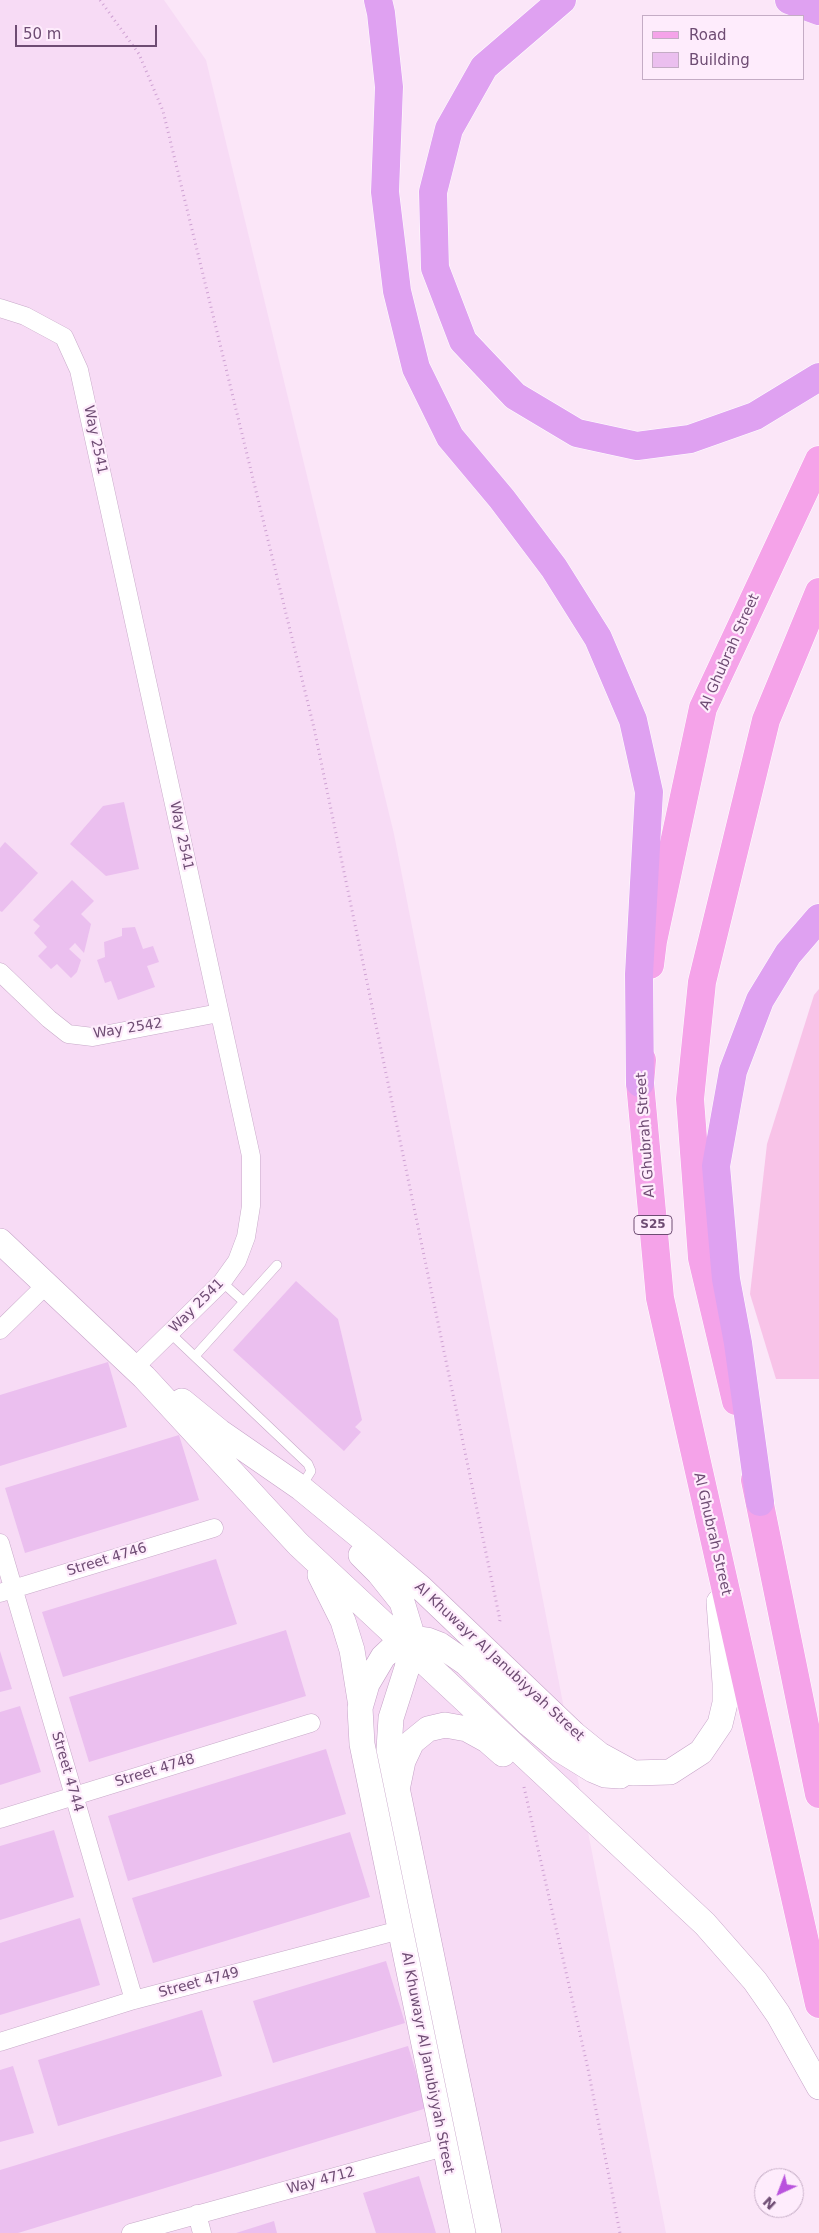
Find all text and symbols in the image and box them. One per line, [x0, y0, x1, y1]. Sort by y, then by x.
scale bar [18, 15, 160, 47]
legend [642, 15, 804, 80]
text: 50 m [23, 25, 61, 43]
text: Road [689, 26, 727, 44]
text: Building [689, 51, 750, 69]
street label: Way 2541 [80, 404, 110, 476]
street label: Al Ghubrah Street [697, 591, 763, 713]
street label: Way 2541 [166, 800, 196, 872]
street label: Way 2542 [92, 1015, 164, 1043]
street label: Al Ghubrah Street [633, 1072, 659, 1198]
road number: S25 [634, 1216, 672, 1234]
street label: Way 2541 [166, 1275, 228, 1337]
street label: Al Ghubrah Street [690, 1471, 734, 1597]
street label: Street 4746 [65, 1540, 149, 1580]
street label: Al Khuwayr Al Janubiyyah Street [411, 1579, 587, 1745]
street label: Street 4744 [48, 1730, 86, 1814]
street label: Street 4748 [113, 1751, 197, 1791]
street label: Al Khuwayr Al Janubiyyah Street [397, 1951, 457, 2175]
street label: Street 4749 [157, 1964, 241, 2002]
street label: Way 4712 [285, 2164, 357, 2198]
north arrow [754, 2168, 804, 2218]
text: N [760, 2193, 779, 2213]

